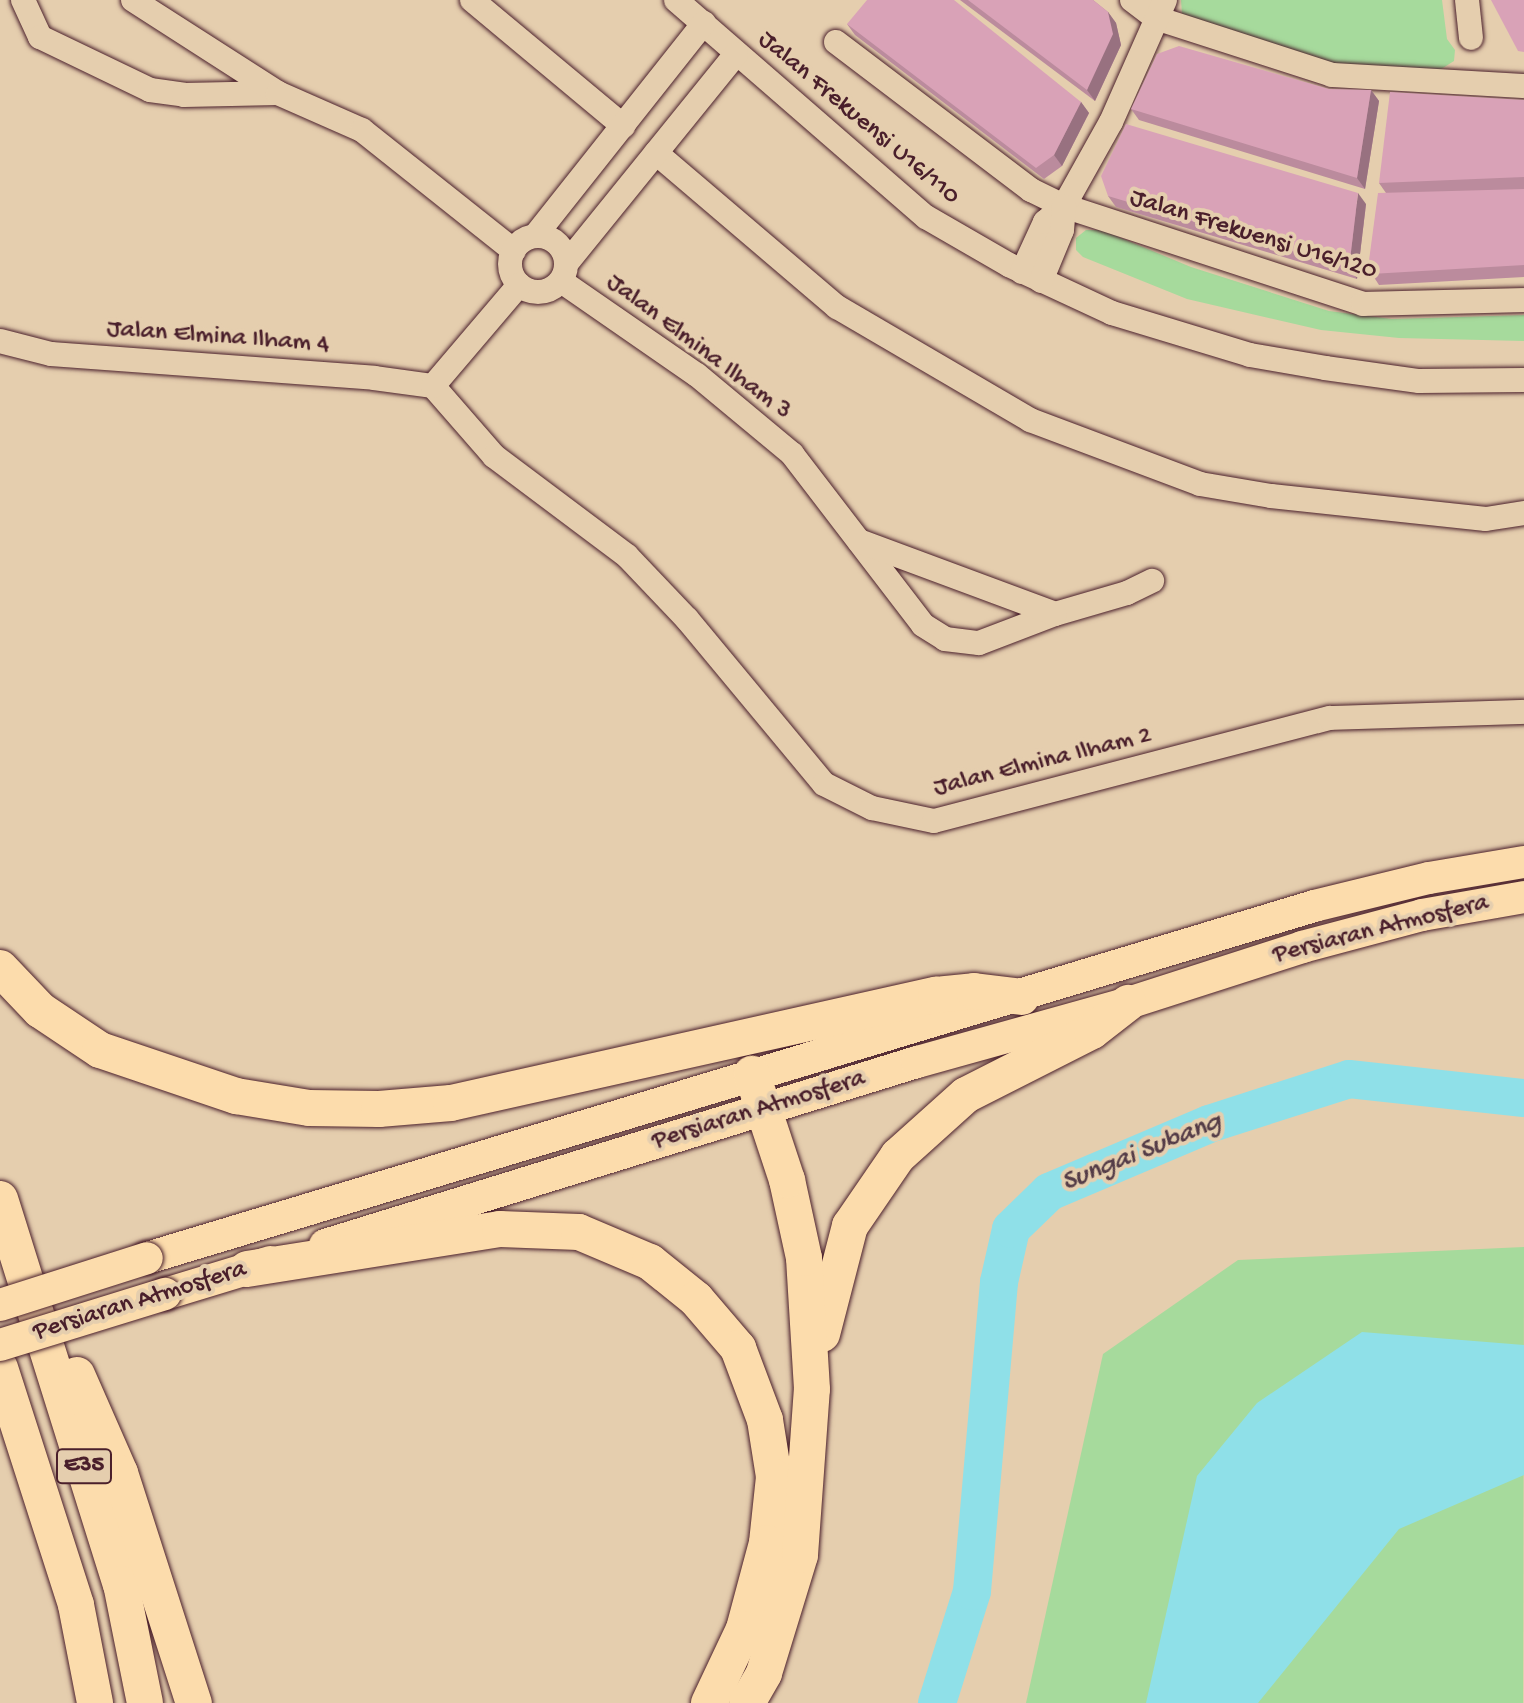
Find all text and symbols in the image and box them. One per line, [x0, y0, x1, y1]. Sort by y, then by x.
street label: Jalan Frekuensi U16/110 [751, 25, 965, 213]
street label: Jalan Frekuensi U16/120 [1126, 184, 1380, 288]
street label: Jalan Elmina Ilham 3 [599, 268, 797, 428]
street label: Jalan Elmina Ilham 4 [106, 315, 330, 361]
street label: Jalan Elmina Ilham 2 [931, 721, 1155, 805]
street label: Persiaran Atmosfera [1270, 888, 1492, 972]
street label: Persiaran Atmosfera [649, 1064, 869, 1158]
water label: Sungai Subang [1057, 1106, 1227, 1200]
street label: Persiaran Atmosfera [30, 1255, 250, 1349]
road number: E35 [54, 1446, 114, 1486]

